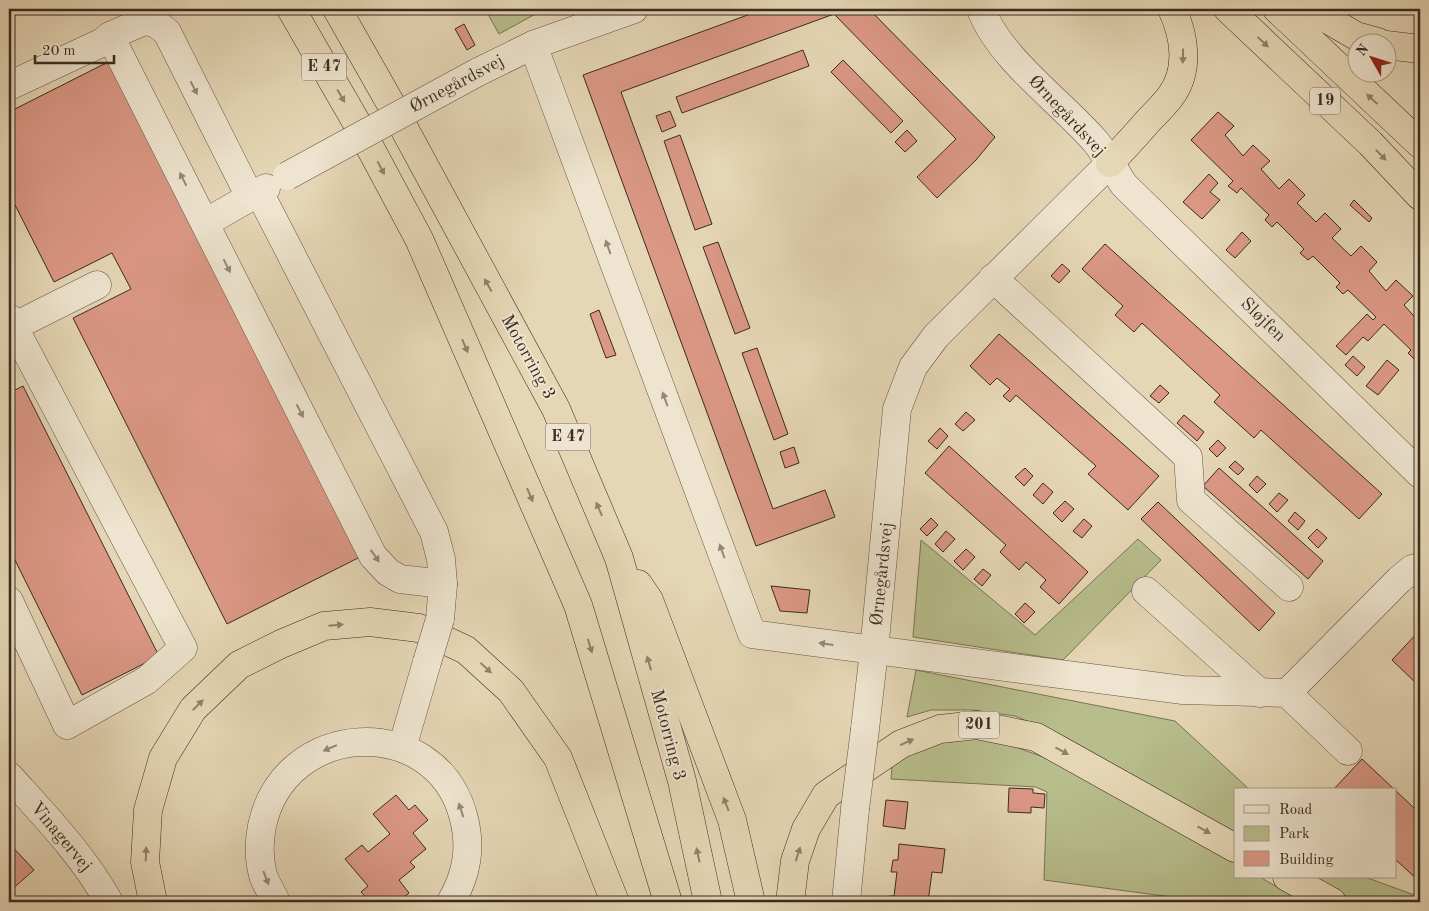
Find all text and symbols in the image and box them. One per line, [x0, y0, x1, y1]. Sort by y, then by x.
scale bar [35, 32, 114, 64]
north arrow [1346, 32, 1396, 82]
one-way arrow [1257, 36, 1269, 48]
text: N [1354, 42, 1372, 59]
text: 20 m [42, 44, 76, 59]
one-way arrow [1179, 48, 1187, 64]
street label: Ørnegårdsvej [407, 52, 507, 116]
road number: E 47 [302, 54, 346, 80]
street label: Ørnegårdsvej [1025, 72, 1109, 160]
one-way arrow [190, 80, 199, 95]
road number: 19 [1310, 88, 1340, 114]
one-way arrow [337, 90, 346, 103]
one-way arrow [1366, 93, 1378, 105]
one-way arrow [1375, 148, 1387, 160]
one-way arrow [377, 161, 385, 175]
one-way arrow [179, 172, 187, 187]
one-way arrow [604, 239, 611, 254]
one-way arrow [223, 259, 231, 274]
one-way arrow [484, 278, 492, 292]
street label: Sløjfen [1237, 295, 1289, 346]
street label: Motorring 3 [497, 312, 559, 402]
one-way arrow [462, 339, 470, 353]
one-way arrow [661, 391, 669, 406]
one-way arrow [296, 404, 304, 419]
road number: E 47 [546, 424, 590, 451]
one-way arrow [527, 488, 535, 502]
one-way arrow [594, 502, 602, 516]
street label: Ørnegårdsvej [868, 521, 896, 627]
one-way arrow [717, 544, 725, 558]
one-way arrow [370, 549, 380, 562]
one-way arrow [328, 621, 344, 629]
one-way arrow [587, 639, 595, 654]
one-way arrow [818, 640, 834, 648]
one-way arrow [644, 656, 652, 671]
one-way arrow [479, 662, 491, 674]
street label: Motorring 3 [647, 687, 689, 783]
one-way arrow [192, 699, 204, 711]
road number: 201 [959, 712, 999, 738]
one-way arrow [900, 738, 914, 746]
one-way arrow [323, 744, 337, 752]
one-way arrow [1054, 747, 1069, 755]
legend [1234, 788, 1396, 878]
one-way arrow [722, 796, 730, 811]
street label: Vinagervej [27, 799, 95, 875]
one-way arrow [457, 803, 465, 818]
text: Road [1279, 803, 1313, 818]
one-way arrow [1197, 826, 1210, 835]
text: Park [1279, 827, 1310, 842]
one-way arrow [142, 846, 150, 862]
one-way arrow [694, 847, 702, 862]
one-way arrow [795, 847, 802, 862]
text: Building [1279, 853, 1334, 868]
one-way arrow [262, 871, 270, 886]

